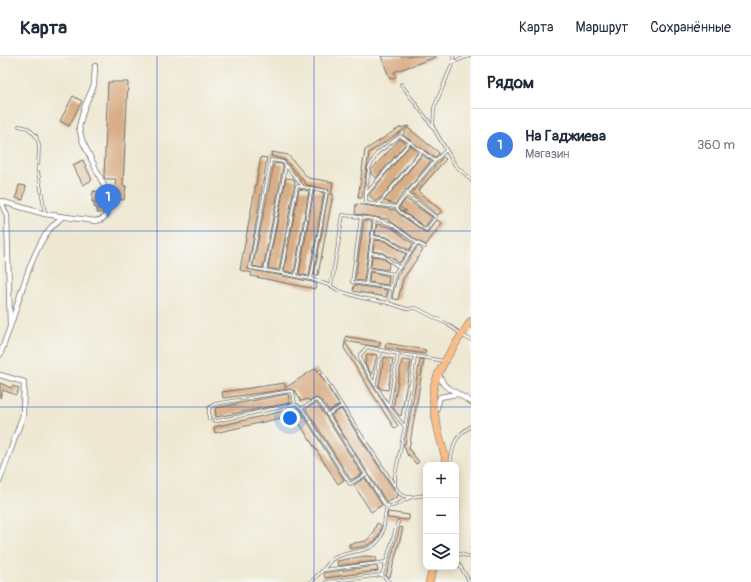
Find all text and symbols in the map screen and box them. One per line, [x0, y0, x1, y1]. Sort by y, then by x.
text: Карта [20, 16, 67, 40]
text: Карта [519, 19, 554, 36]
text: Маршрут [576, 19, 628, 36]
text: Сохранённые [650, 19, 731, 36]
text: Рядом [487, 72, 534, 93]
text: На Гаджиева [525, 127, 606, 146]
text: 1 [497, 137, 503, 153]
text: 360 m [697, 137, 735, 153]
text: Магазин [525, 146, 569, 162]
pin: 1 [95, 184, 121, 217]
your location [280, 408, 300, 428]
map controls [423, 462, 459, 570]
button: + [423, 462, 459, 498]
button: − [423, 498, 459, 534]
button: layers [423, 534, 459, 570]

